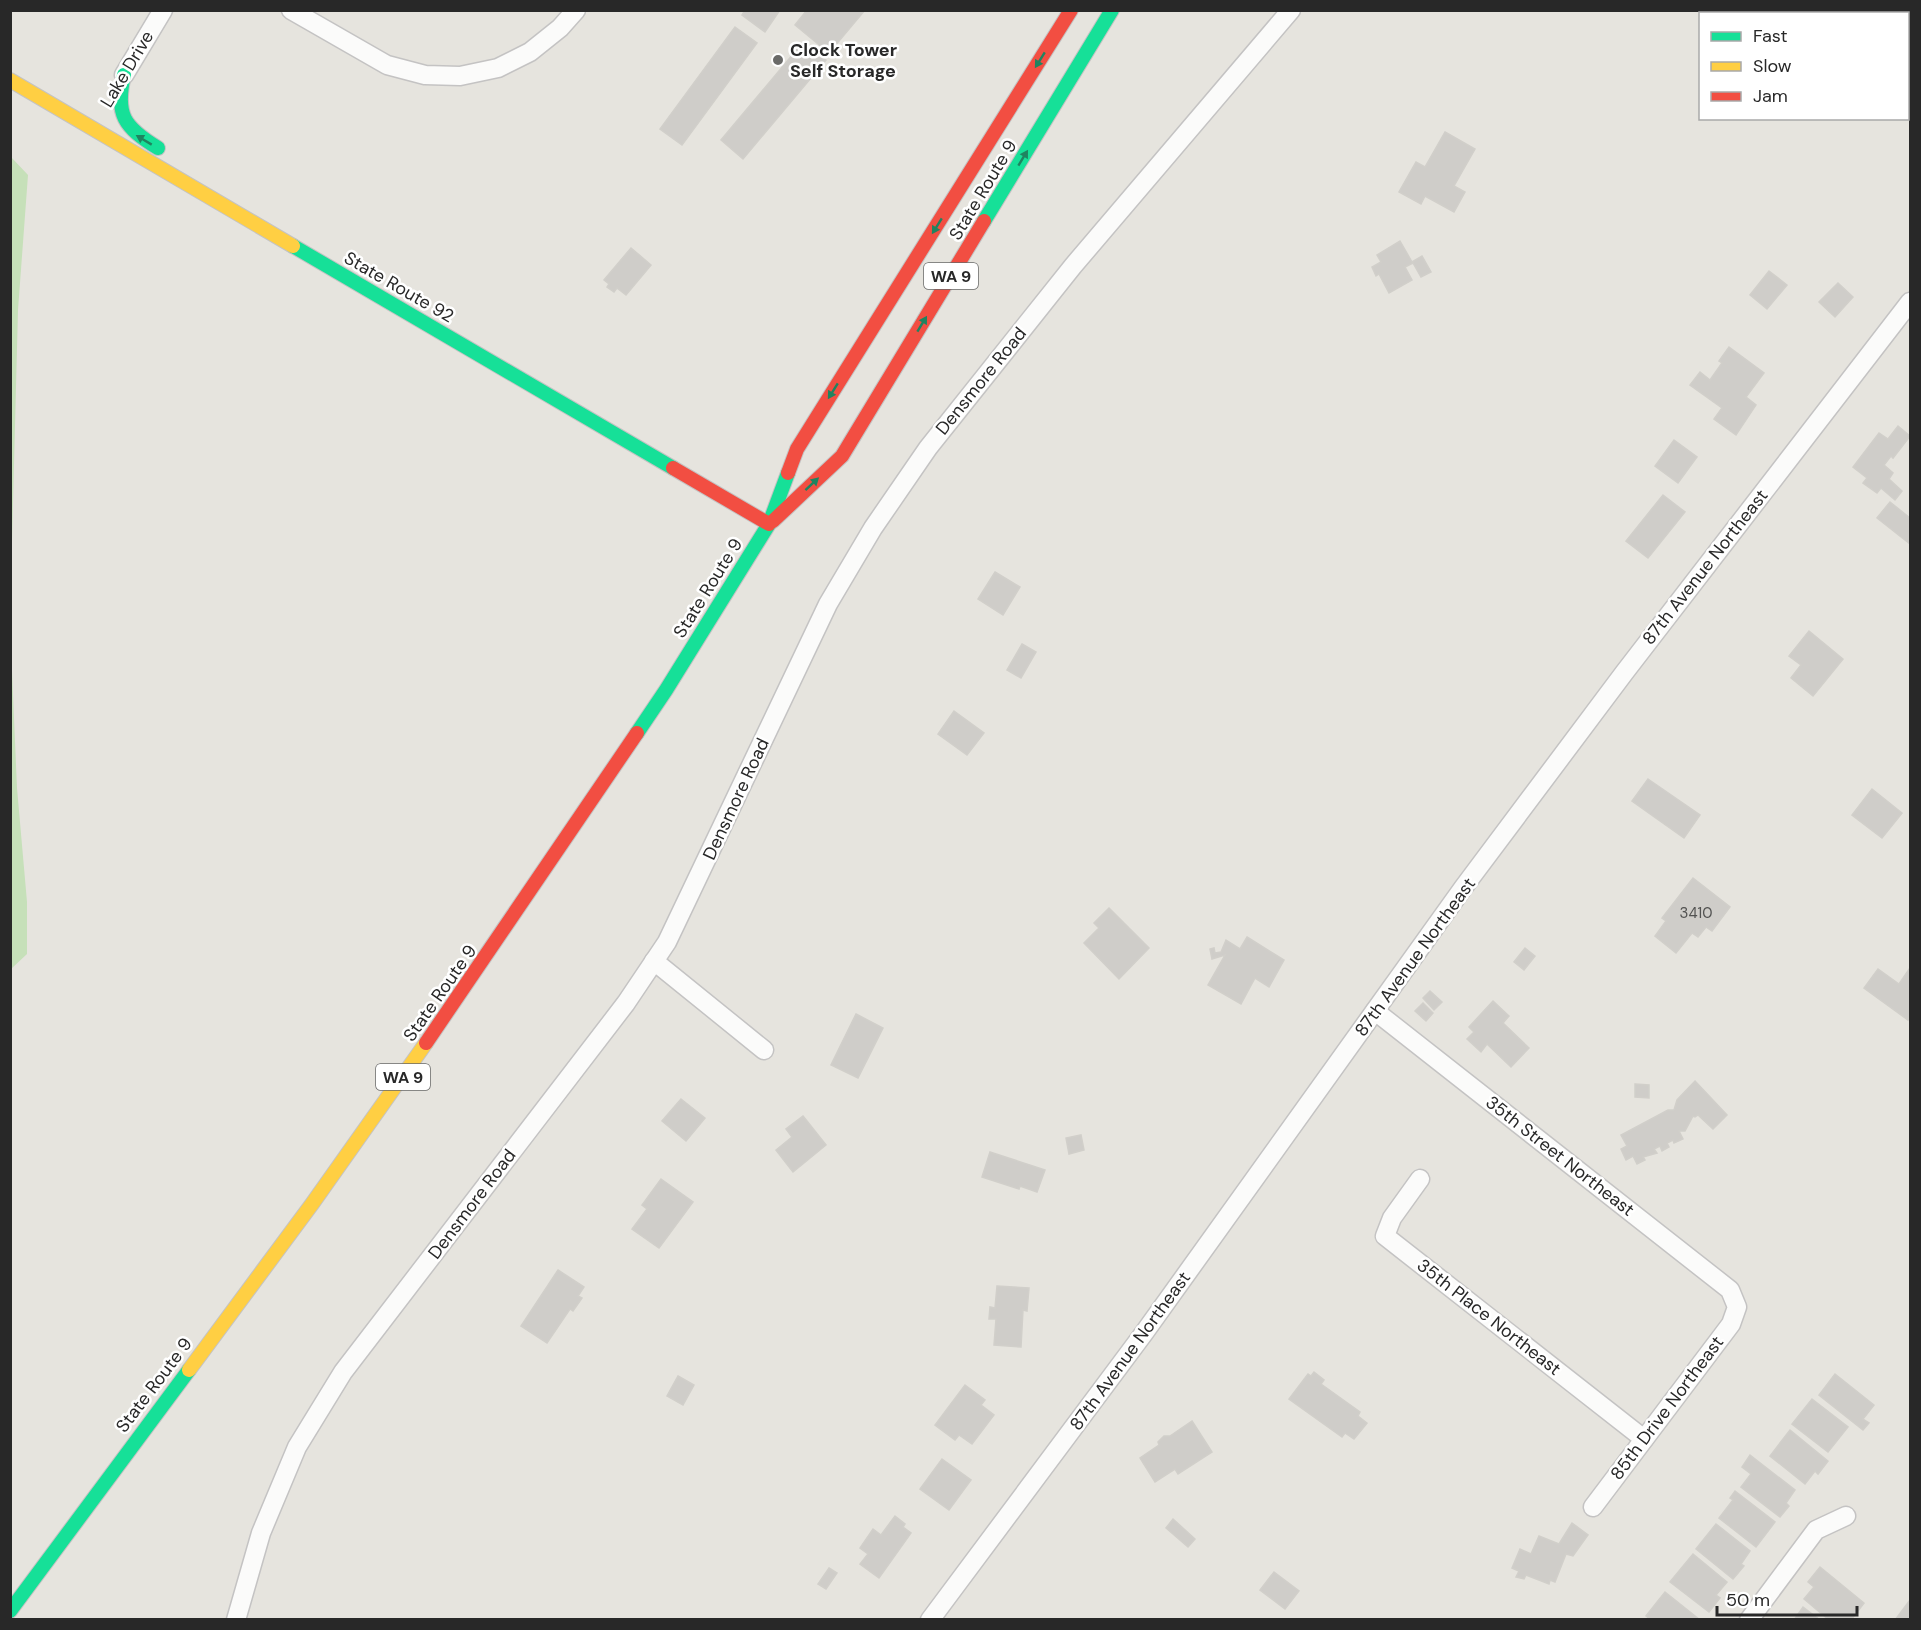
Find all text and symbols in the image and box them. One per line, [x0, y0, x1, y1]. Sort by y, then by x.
legend [1699, 12, 1909, 120]
text: Fast [1753, 24, 1788, 48]
street label: Lake Drive [95, 26, 159, 112]
place label: Clock Tower Self Storage [790, 38, 897, 83]
one-way arrow [1035, 52, 1046, 68]
marker: Clock Tower Self Storage [771, 53, 785, 67]
text: Slow [1753, 54, 1792, 78]
text: Jam [1753, 84, 1788, 108]
one-way arrow [136, 134, 152, 145]
street label: State Route 9 [944, 135, 1022, 245]
one-way arrow [1017, 150, 1028, 166]
one-way arrow [931, 217, 942, 234]
street label: State Route 92 [340, 246, 458, 328]
road number: WA 9 [924, 263, 978, 289]
one-way arrow [916, 316, 927, 332]
street label: Densmore Road [930, 322, 1032, 440]
one-way arrow [828, 383, 839, 399]
one-way arrow [804, 478, 819, 491]
street label: 87th Avenue Northeast [1637, 484, 1773, 650]
street label: State Route 9 [668, 534, 748, 642]
street label: Densmore Road [697, 734, 775, 864]
street label: 87th Avenue Northeast [1349, 873, 1481, 1041]
house number: 3410 [1680, 903, 1712, 923]
street label: State Route 9 [398, 940, 482, 1046]
road number: WA 9 [376, 1064, 430, 1090]
street label: 35th Street Northeast [1481, 1090, 1639, 1222]
street label: Densmore Road [423, 1144, 521, 1264]
street label: 35th Place Northeast [1412, 1253, 1566, 1381]
street label: 87th Avenue Northeast [1064, 1267, 1196, 1435]
street label: 85th Drive Northeast [1605, 1331, 1729, 1485]
street label: State Route 9 [110, 1333, 198, 1437]
scale bar [1717, 1579, 1856, 1617]
text: 50 m [1726, 1588, 1770, 1612]

